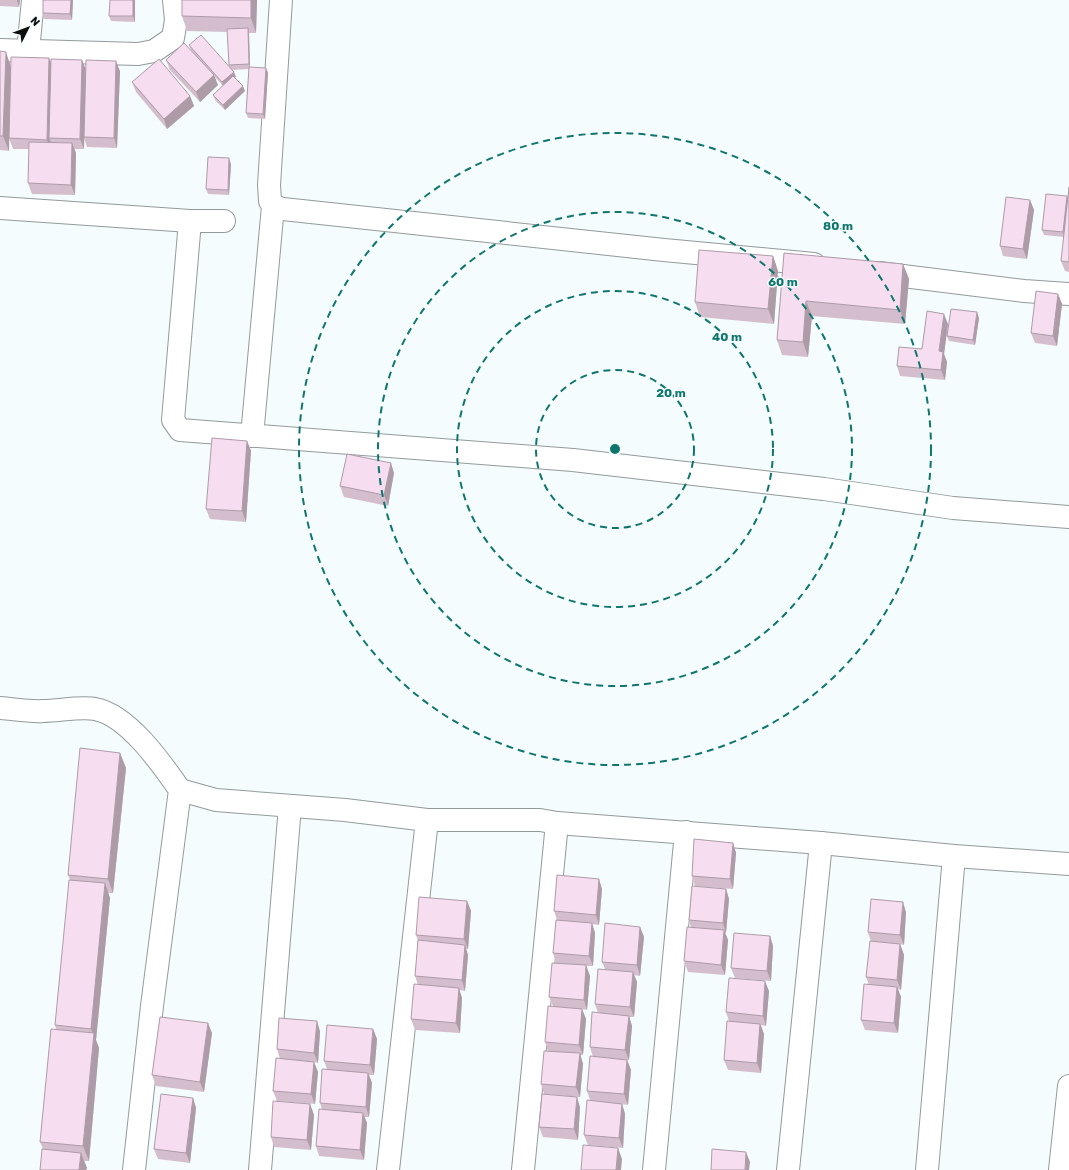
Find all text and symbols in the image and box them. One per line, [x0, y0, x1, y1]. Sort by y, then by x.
north arrow [8, 8, 48, 48]
text: N [28, 14, 43, 29]
text: 80 m [823, 219, 853, 233]
text: 60 m [768, 275, 798, 289]
text: 40 m [712, 330, 742, 344]
text: 20 m [656, 386, 686, 400]
centre of rings [608, 442, 622, 456]

